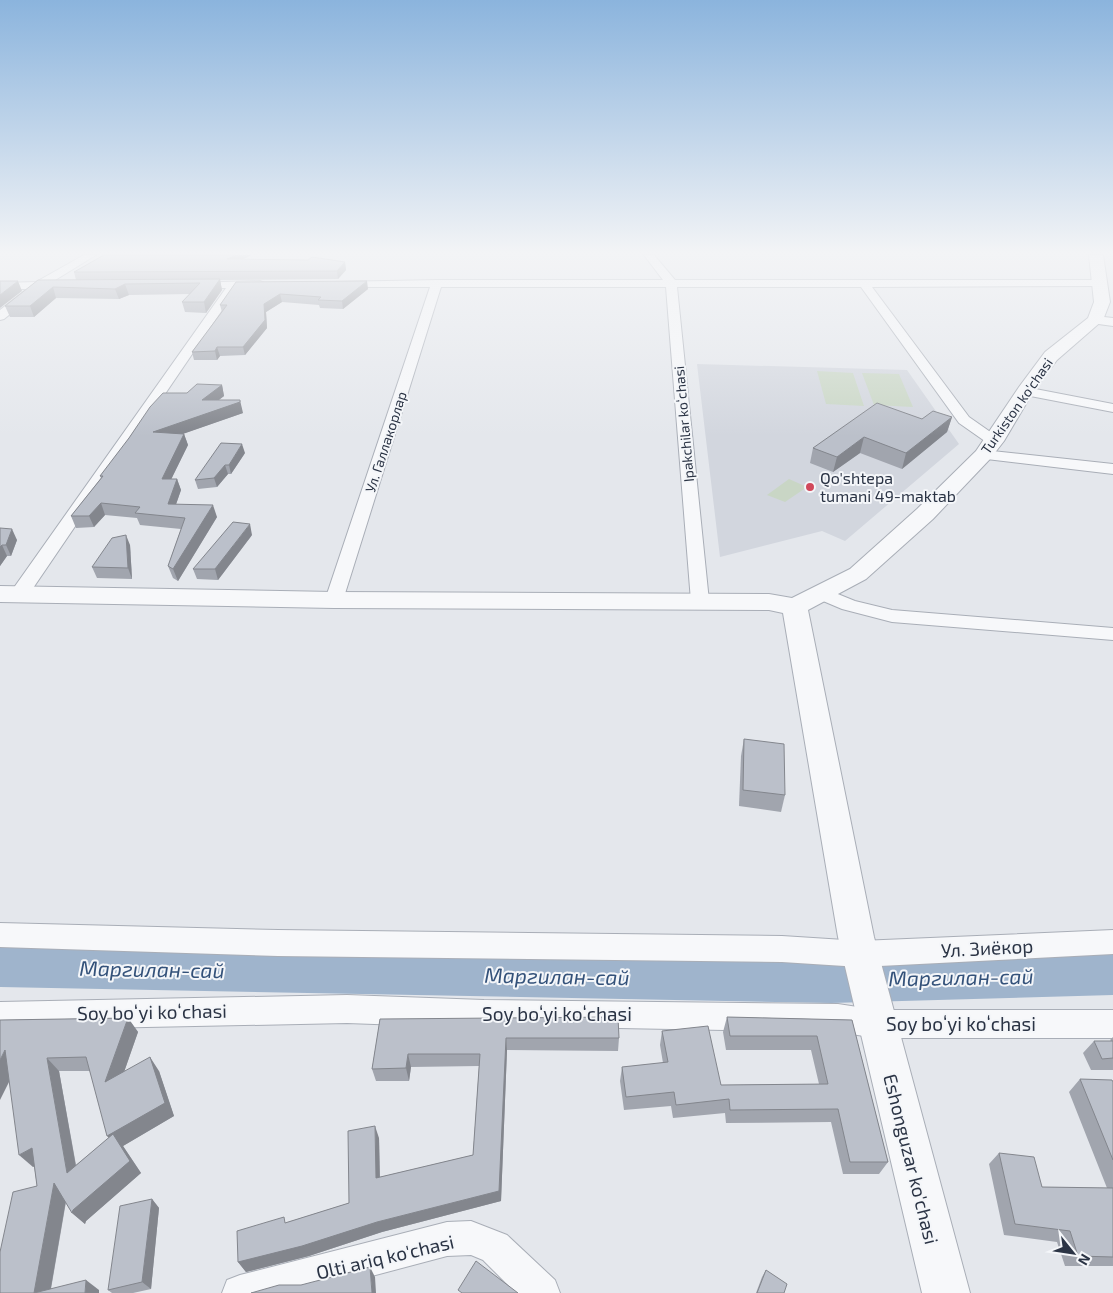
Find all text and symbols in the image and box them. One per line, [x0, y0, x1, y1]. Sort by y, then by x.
street label: Turkiston ko'chasi [977, 354, 1056, 457]
street label: Ipakchilar koʻchasi [670, 365, 697, 483]
street label: Ул. Галлакорлар [361, 389, 410, 495]
place label: Qo'shtepa tumani 49-maktab [820, 468, 956, 505]
marker: Qo'shtepa tumani 49-maktab [804, 481, 816, 493]
street label: Ул. Зиёкор [940, 934, 1034, 961]
water label: Маргилан-сай [79, 955, 225, 982]
water label: Маргилан-сай [484, 962, 630, 989]
water label: Маргилан-сай [888, 963, 1034, 990]
street label: Soy boʻyi koʻchasi [77, 999, 227, 1024]
street label: Soy boʻyi koʻchasi [482, 1002, 632, 1025]
street label: Soy boʻyi koʻchasi [886, 1012, 1036, 1035]
street label: Eshonguzar ko'chasi [879, 1071, 944, 1246]
north arrow [1048, 1228, 1098, 1278]
street label: Olti ariq ko'chasi [314, 1229, 456, 1284]
text: N [1075, 1251, 1095, 1268]

